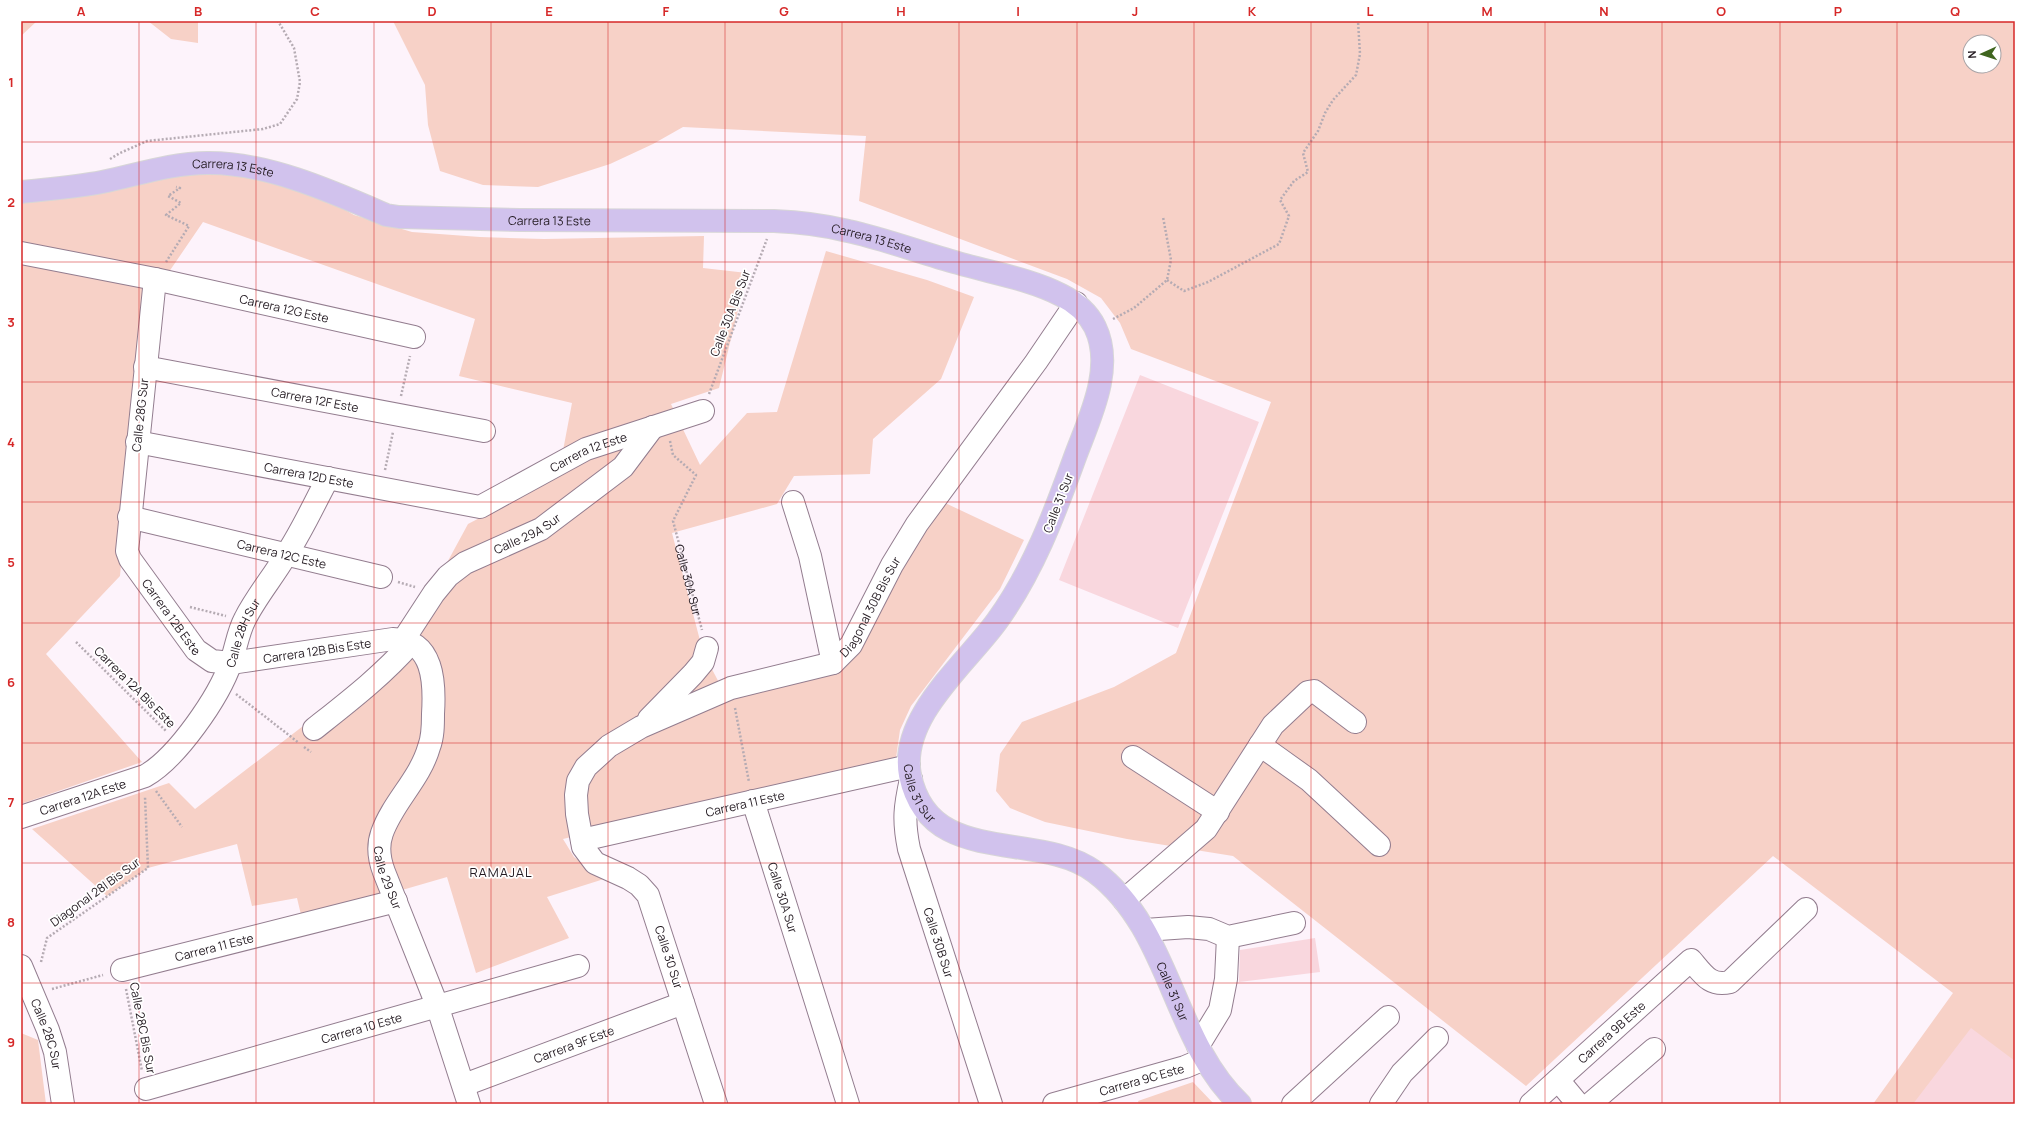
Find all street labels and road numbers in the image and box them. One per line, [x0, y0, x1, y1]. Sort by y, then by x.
street label: Carrera 13 Este [192, 154, 276, 181]
street label: Carrera 13 Este [508, 211, 591, 229]
street label: Carrera 13 Este [830, 219, 914, 257]
street label: Calle 30A Bis Sur [706, 266, 755, 359]
street label: Carrera 12G Este [238, 290, 331, 326]
street label: Calle 28G Sur [128, 377, 152, 453]
street label: Carrera 12F Este [270, 383, 360, 416]
street label: Carrera 12 Este [547, 428, 629, 476]
street label: Carrera 12D Este [263, 458, 355, 491]
street label: Calle 31 Sur [1039, 470, 1077, 535]
street label: Calle 29A Sur [491, 508, 564, 558]
street label: Carrera 12C Este [235, 535, 328, 572]
street label: Calle 30A Sur [671, 542, 706, 618]
street label: Diagonal 30B Bis Sur [835, 552, 904, 661]
street label: Carrera 12B Este [138, 575, 204, 659]
street label: Calle 28H Sur [221, 594, 264, 670]
street label: Carrera 12B Bis Este [262, 634, 372, 667]
street label: Carrera 12A Bis Este [91, 643, 179, 731]
street label: Calle 31 Sur [900, 763, 940, 827]
street label: Carrera 12A Este [37, 774, 128, 819]
street label: Carrera 11 Este [704, 786, 786, 820]
street label: Calle 29 Sur [371, 846, 407, 912]
street label: Diagonal 28I Bis Sur [47, 853, 144, 930]
street label: Calle 30A Sur [764, 860, 802, 935]
street label: Calle 30B Sur [920, 905, 959, 981]
street label: Calle 30 Sur [651, 923, 687, 991]
street label: Carrera 11 Este [173, 929, 255, 965]
street label: Calle 31 Sur [1153, 959, 1194, 1024]
street label: Calle 28C Bis Sur [126, 981, 160, 1076]
street label: Calle 28C Sur [27, 996, 66, 1071]
street label: Carrera 9B Este [1574, 997, 1649, 1067]
street label: Carrera 10 Este [319, 1008, 404, 1047]
street label: Carrera 9F Este [531, 1021, 616, 1067]
street label: Carrera 9C Este [1097, 1059, 1186, 1099]

